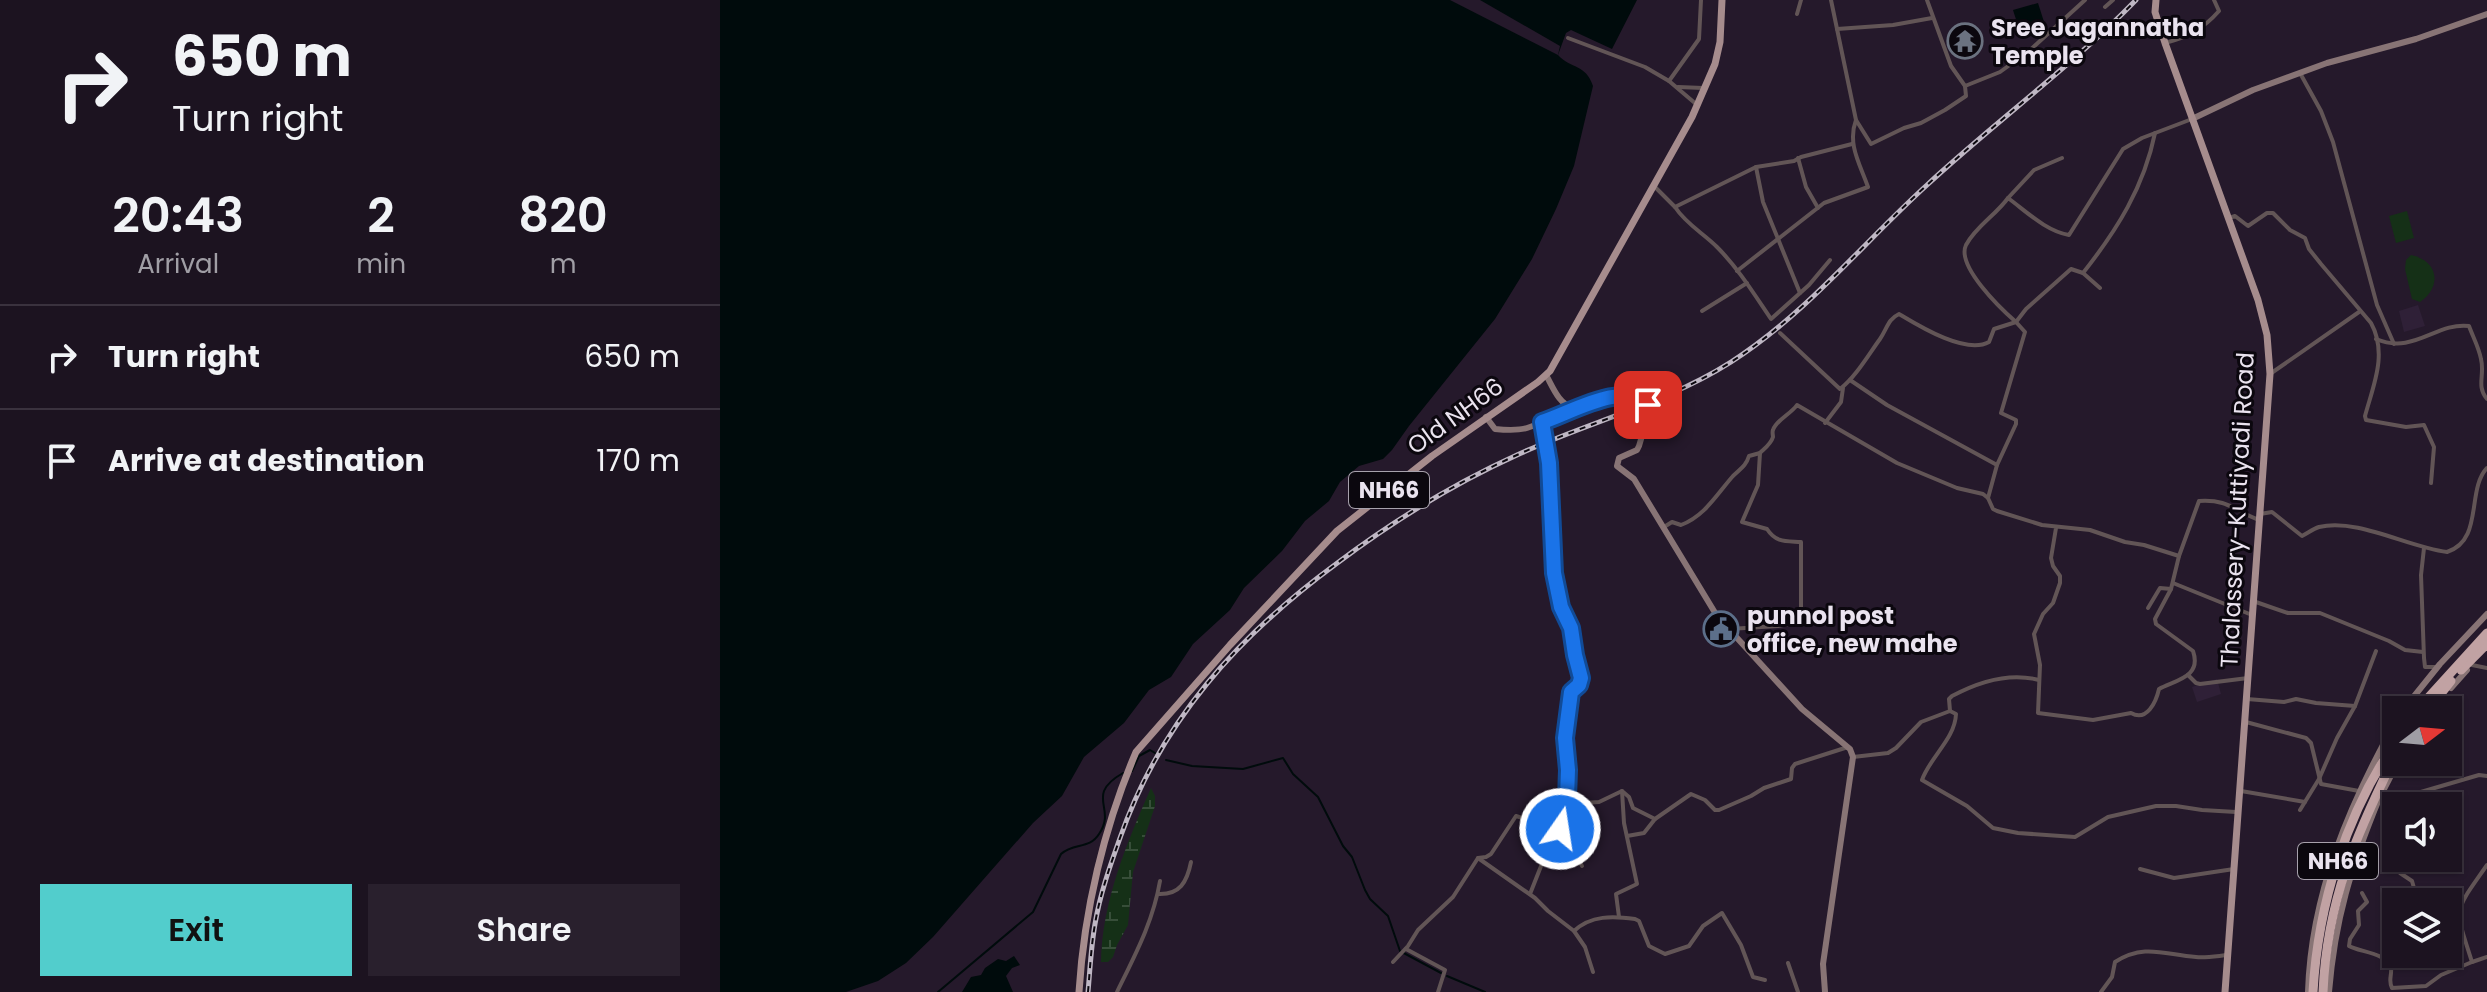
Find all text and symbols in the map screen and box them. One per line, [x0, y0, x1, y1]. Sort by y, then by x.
place label: Sree Jagannatha Temple [1991, 11, 2204, 72]
text: 650 m [172, 17, 352, 96]
temple icon: Sree Jagannatha Temple [1946, 22, 1984, 60]
icon: right [40, 32, 144, 136]
text: Turn right [172, 93, 343, 144]
text: 20:43 [112, 182, 244, 249]
text: 2 [367, 182, 395, 249]
text: 820 [518, 182, 608, 249]
text: Arrival [137, 246, 219, 282]
text: min [356, 246, 406, 282]
text: m [550, 246, 576, 282]
icon: right [40, 335, 84, 379]
text: Turn right [108, 335, 260, 378]
text: 650 m [584, 335, 680, 378]
street label: Thalassery-Kuttiyadi Road [2212, 351, 2262, 669]
street label: Old NH66 [1400, 370, 1510, 462]
pin [1614, 371, 1682, 439]
icon: arrive [1626, 383, 1670, 427]
icon: arrive [40, 439, 84, 483]
text: Arrive at destination [108, 439, 425, 482]
text: 170 m [596, 439, 680, 482]
road number: NH66 [1349, 472, 1429, 508]
place label: punnol post office, new mahe [1747, 599, 1958, 660]
public building icon: punnol post office, new mahe [1702, 610, 1740, 648]
north arrow [2382, 696, 2462, 776]
map controls [2382, 696, 2462, 968]
position arrow [1518, 787, 1602, 871]
button: sound [2382, 792, 2462, 872]
road number: NH66 [2298, 843, 2378, 879]
button: Exit [40, 884, 352, 976]
button: Share [368, 884, 680, 976]
button: layers [2382, 888, 2462, 968]

